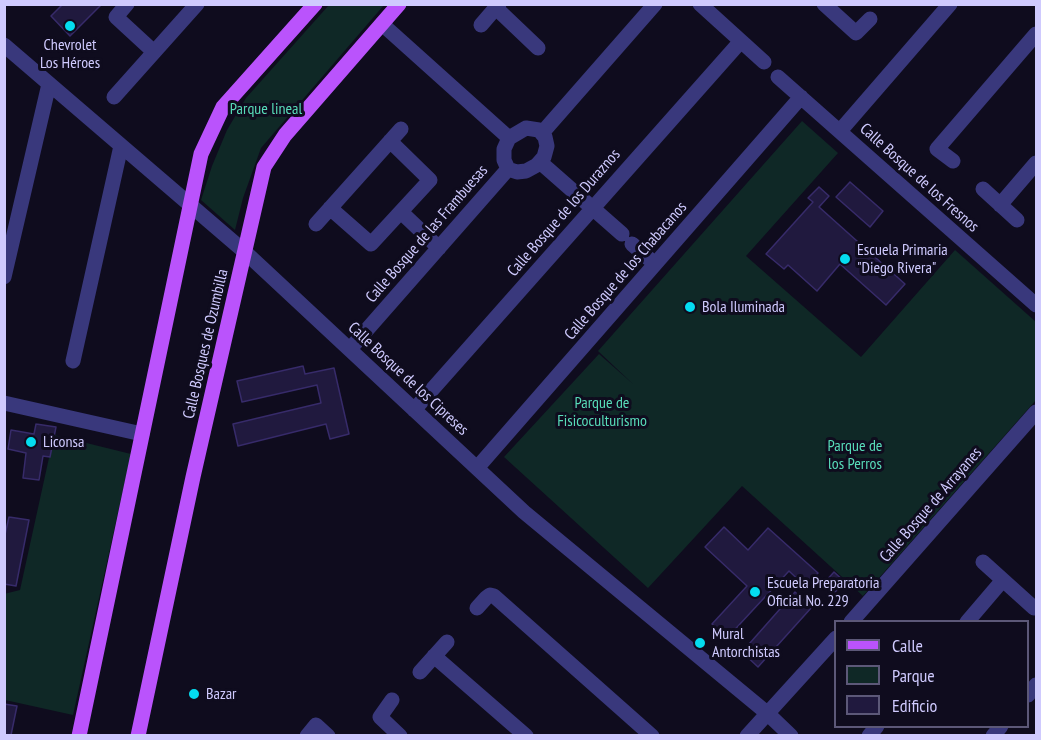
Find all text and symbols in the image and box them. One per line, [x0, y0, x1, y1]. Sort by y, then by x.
marker: Chevrolet Los Héroes [63, 19, 77, 33]
place label: Chevrolet Los Héroes [40, 35, 100, 73]
park label: Parque lineal [230, 99, 302, 119]
street label: Calle Bosque de los Fresnos [856, 120, 982, 236]
street label: Calle Bosque de los Duraznos [504, 145, 624, 281]
street label: Calle Bosque de las Frambuesas [362, 161, 492, 307]
street label: Calle Bosque de los Chabacanos [561, 198, 691, 344]
place label: Escuela Primaria "Diego Rivera" [857, 240, 948, 278]
marker: Escuela Primaria "Diego Rivera" [838, 252, 852, 266]
street label: Calle Bosques de Ozumbilla [179, 267, 233, 421]
place label: Bola Iluminada [702, 297, 785, 317]
marker: Bola Iluminada [683, 300, 697, 314]
street label: Calle Bosque de los Cipreses [344, 318, 472, 440]
park label: Parque de Fisicoculturismo [557, 393, 647, 431]
place label: Liconsa [43, 432, 84, 452]
marker: Liconsa [24, 435, 38, 449]
park label: Parque de los Perros [828, 436, 882, 474]
street label: Calle Bosque de Arrayanes [876, 444, 986, 566]
place label: Escuela Preparatoria Oficial No. 229 [767, 573, 879, 611]
marker: Escuela Preparatoria Oficial No. 229 [748, 585, 762, 599]
legend [834, 620, 1029, 728]
place label: Mural Antorchistas [712, 624, 780, 662]
text: Calle [892, 634, 923, 657]
marker: Mural Antorchistas [693, 636, 707, 650]
text: Parque [892, 664, 935, 687]
place label: Bazar [206, 684, 236, 704]
marker: Bazar [187, 687, 201, 701]
text: Edificio [892, 694, 937, 717]

